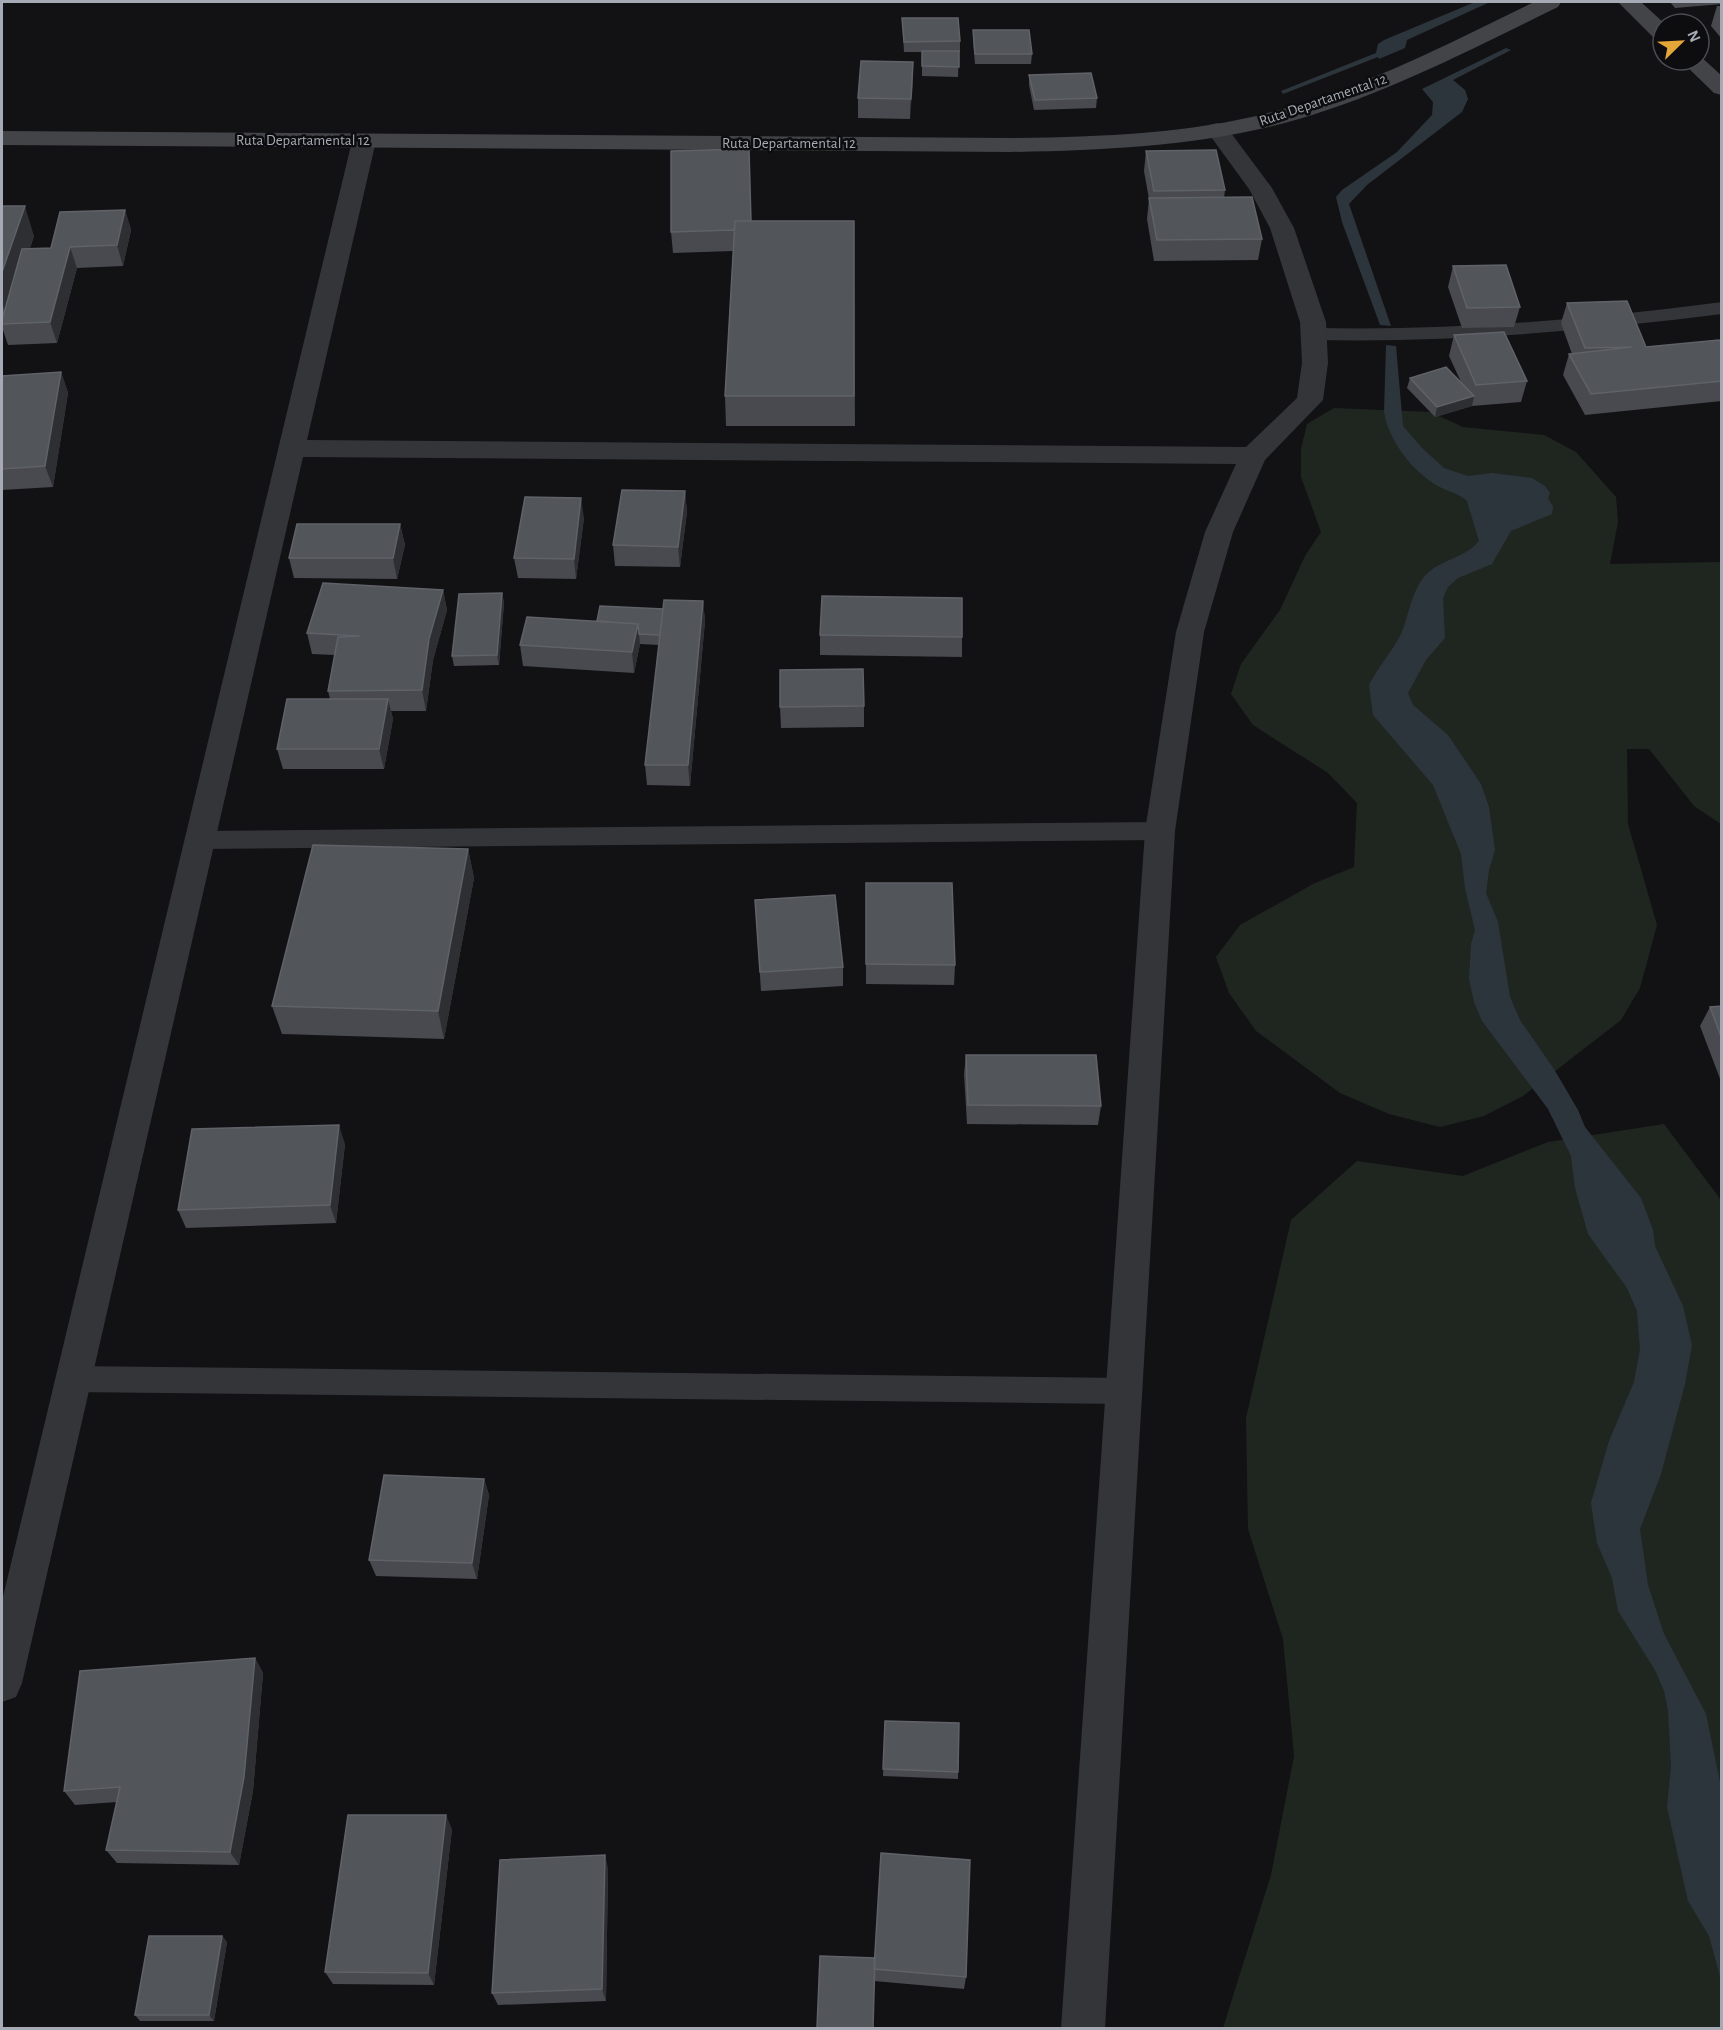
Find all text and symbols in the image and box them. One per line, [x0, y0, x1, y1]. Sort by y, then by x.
north arrow [1651, 12, 1711, 72]
text: N [1684, 28, 1703, 45]
street label: Ruta Departamental 12 [1257, 71, 1389, 129]
street label: Ruta Departamental 12 [236, 133, 370, 148]
street label: Ruta Departamental 12 [722, 136, 856, 151]

